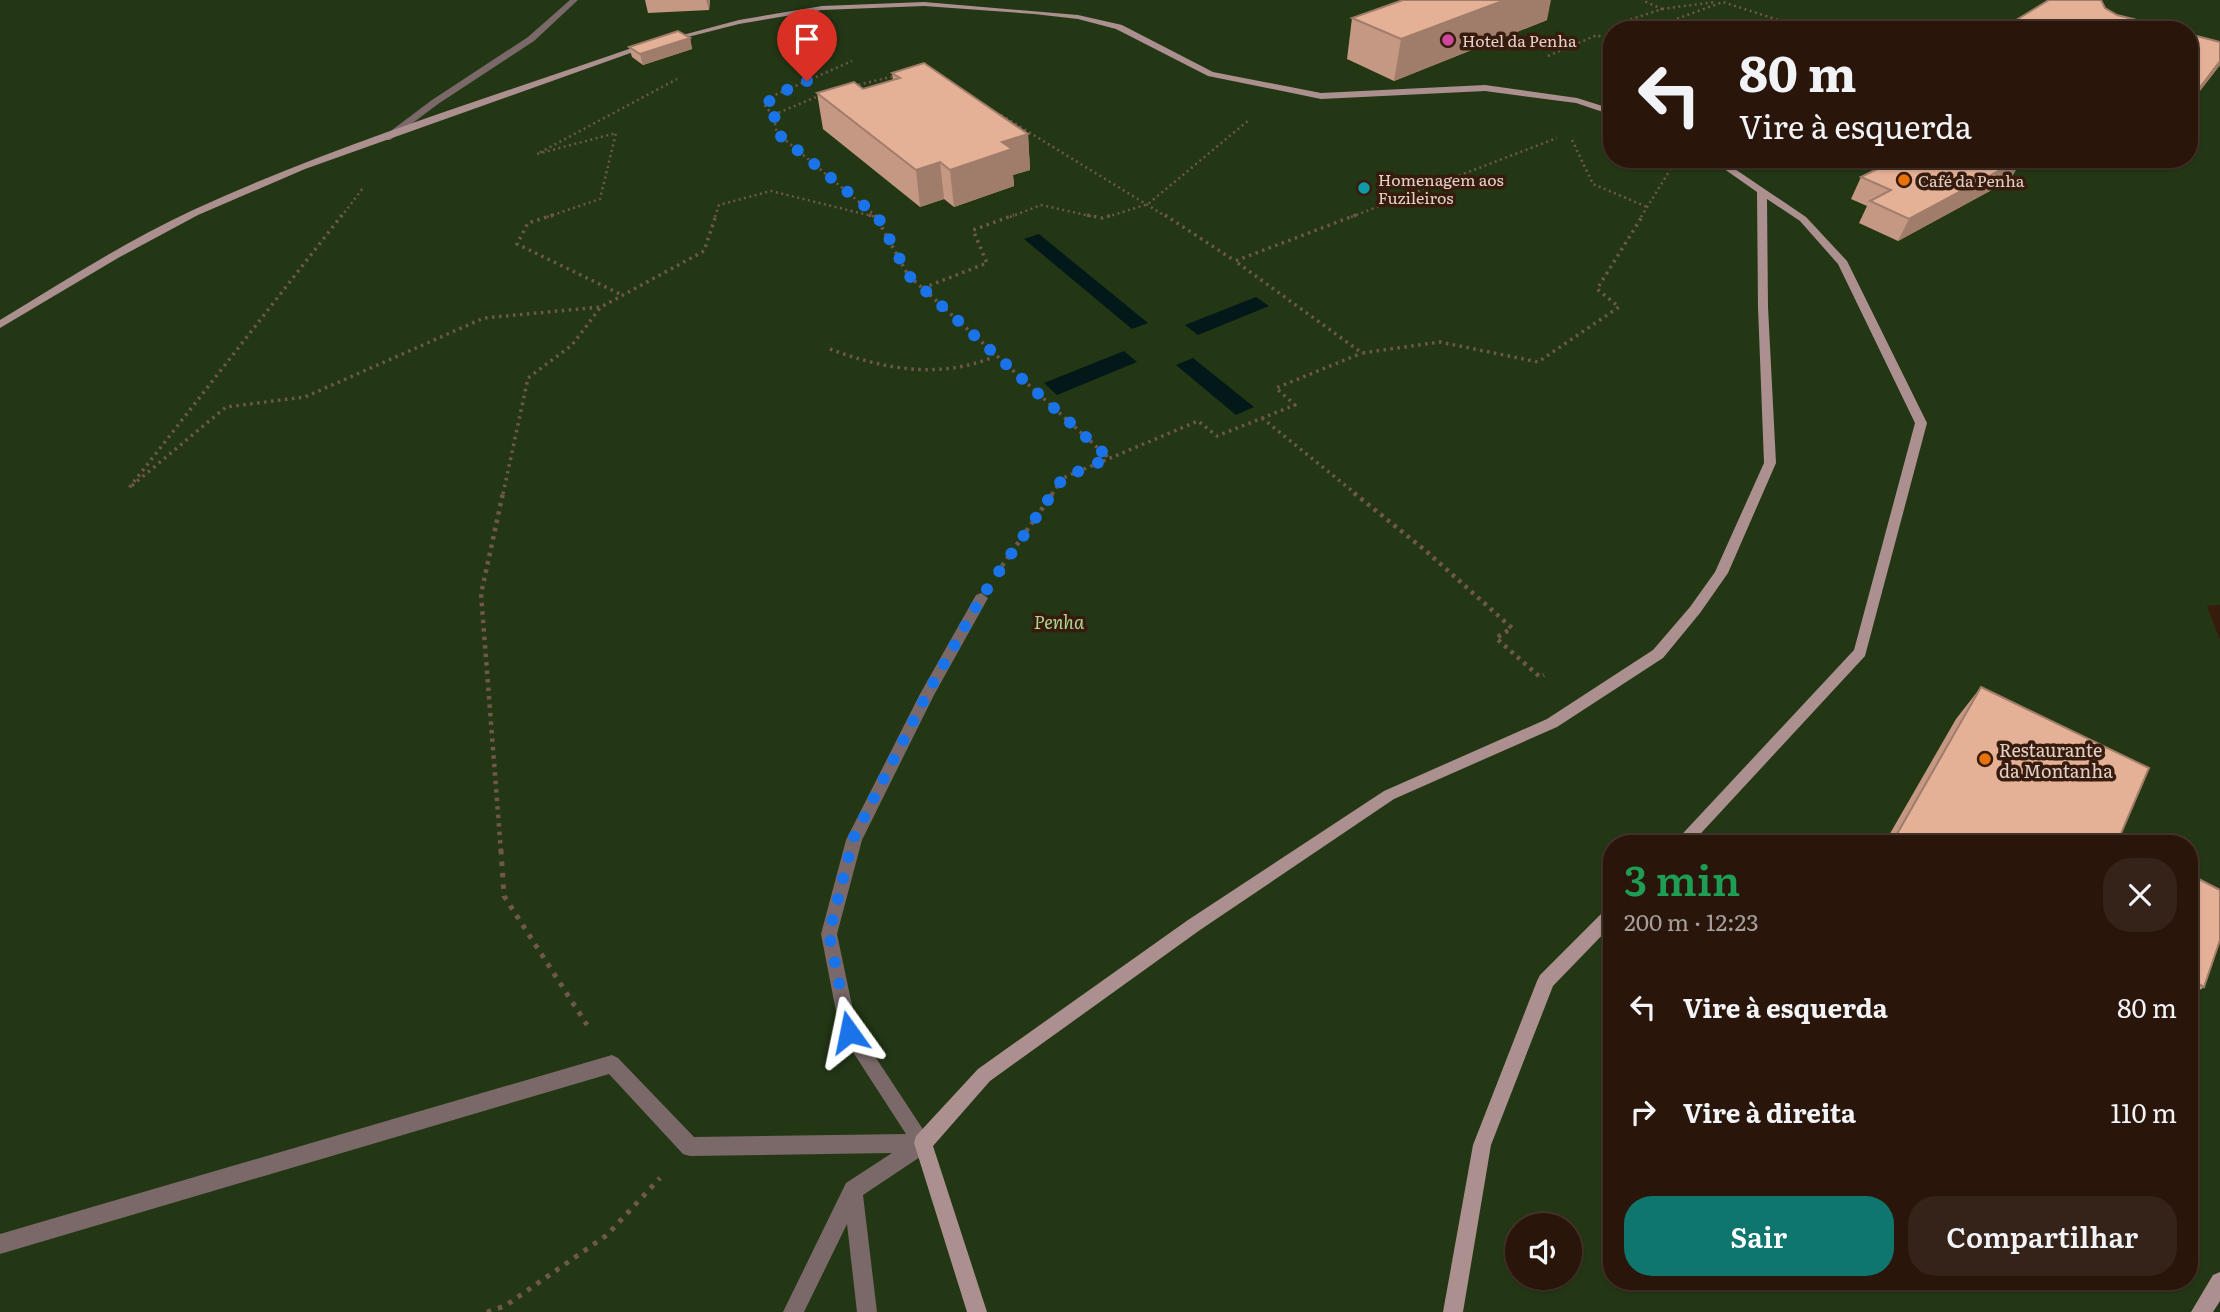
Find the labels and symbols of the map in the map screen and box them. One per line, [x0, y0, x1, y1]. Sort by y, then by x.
pin [777, 9, 837, 81]
place label: Hotel da Penha [1462, 28, 1577, 52]
marker: Hotel da Penha [1440, 32, 1456, 48]
place label: Homenagem aos Fuzileiros [1378, 167, 1504, 209]
place label: Café da Penha [1918, 168, 2025, 192]
marker: Café da Penha [1896, 172, 1912, 188]
marker: Homenagem aos Fuzileiros [1356, 180, 1372, 196]
park label: Penha [1034, 608, 1085, 635]
place label: Restaurante da Montanha [1999, 736, 2113, 784]
marker: Restaurante da Montanha [1977, 751, 1993, 767]
position arrow [812, 995, 886, 1069]

